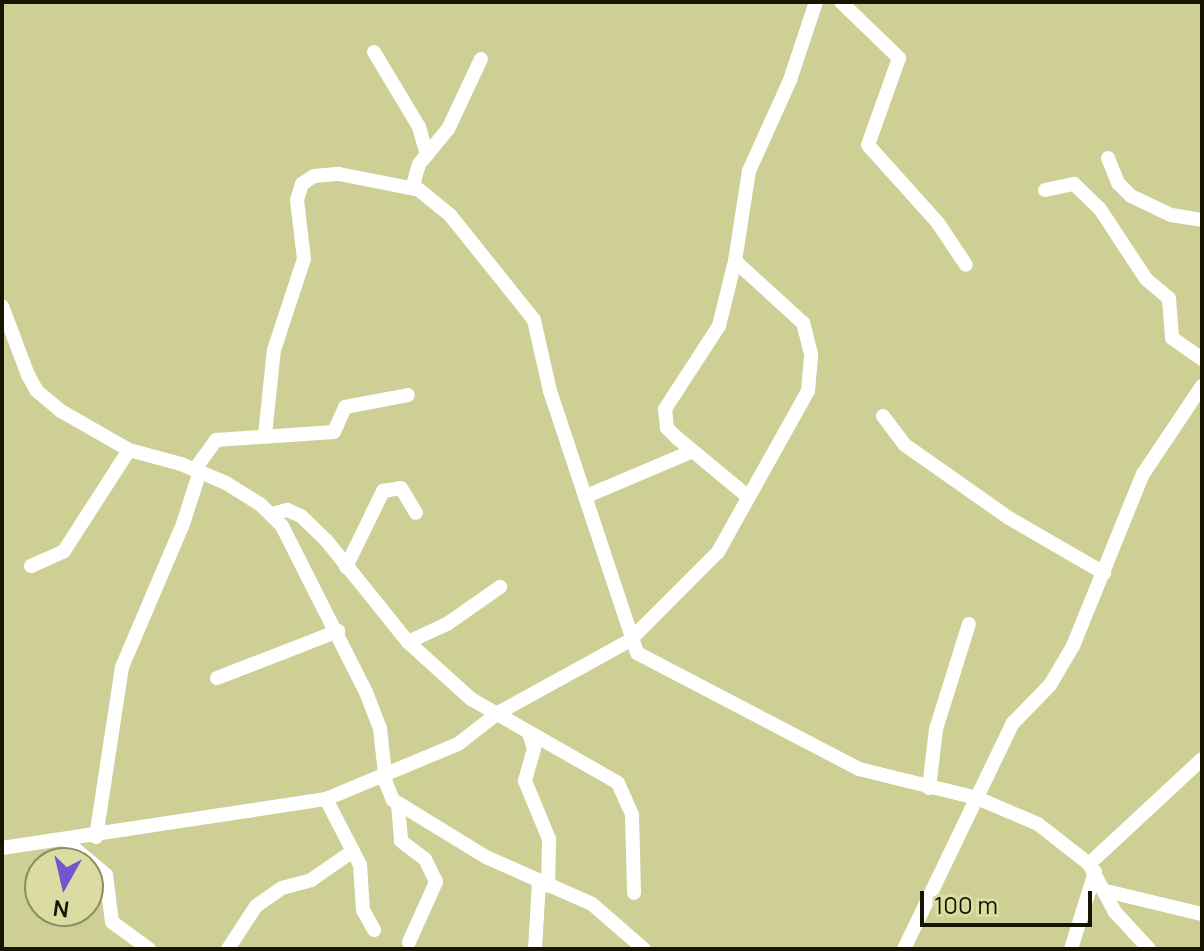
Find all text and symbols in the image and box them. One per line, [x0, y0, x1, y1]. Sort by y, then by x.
north arrow [24, 847, 104, 927]
scale bar [924, 875, 1096, 925]
text: 100 m [934, 888, 998, 921]
text: N [51, 893, 71, 925]

